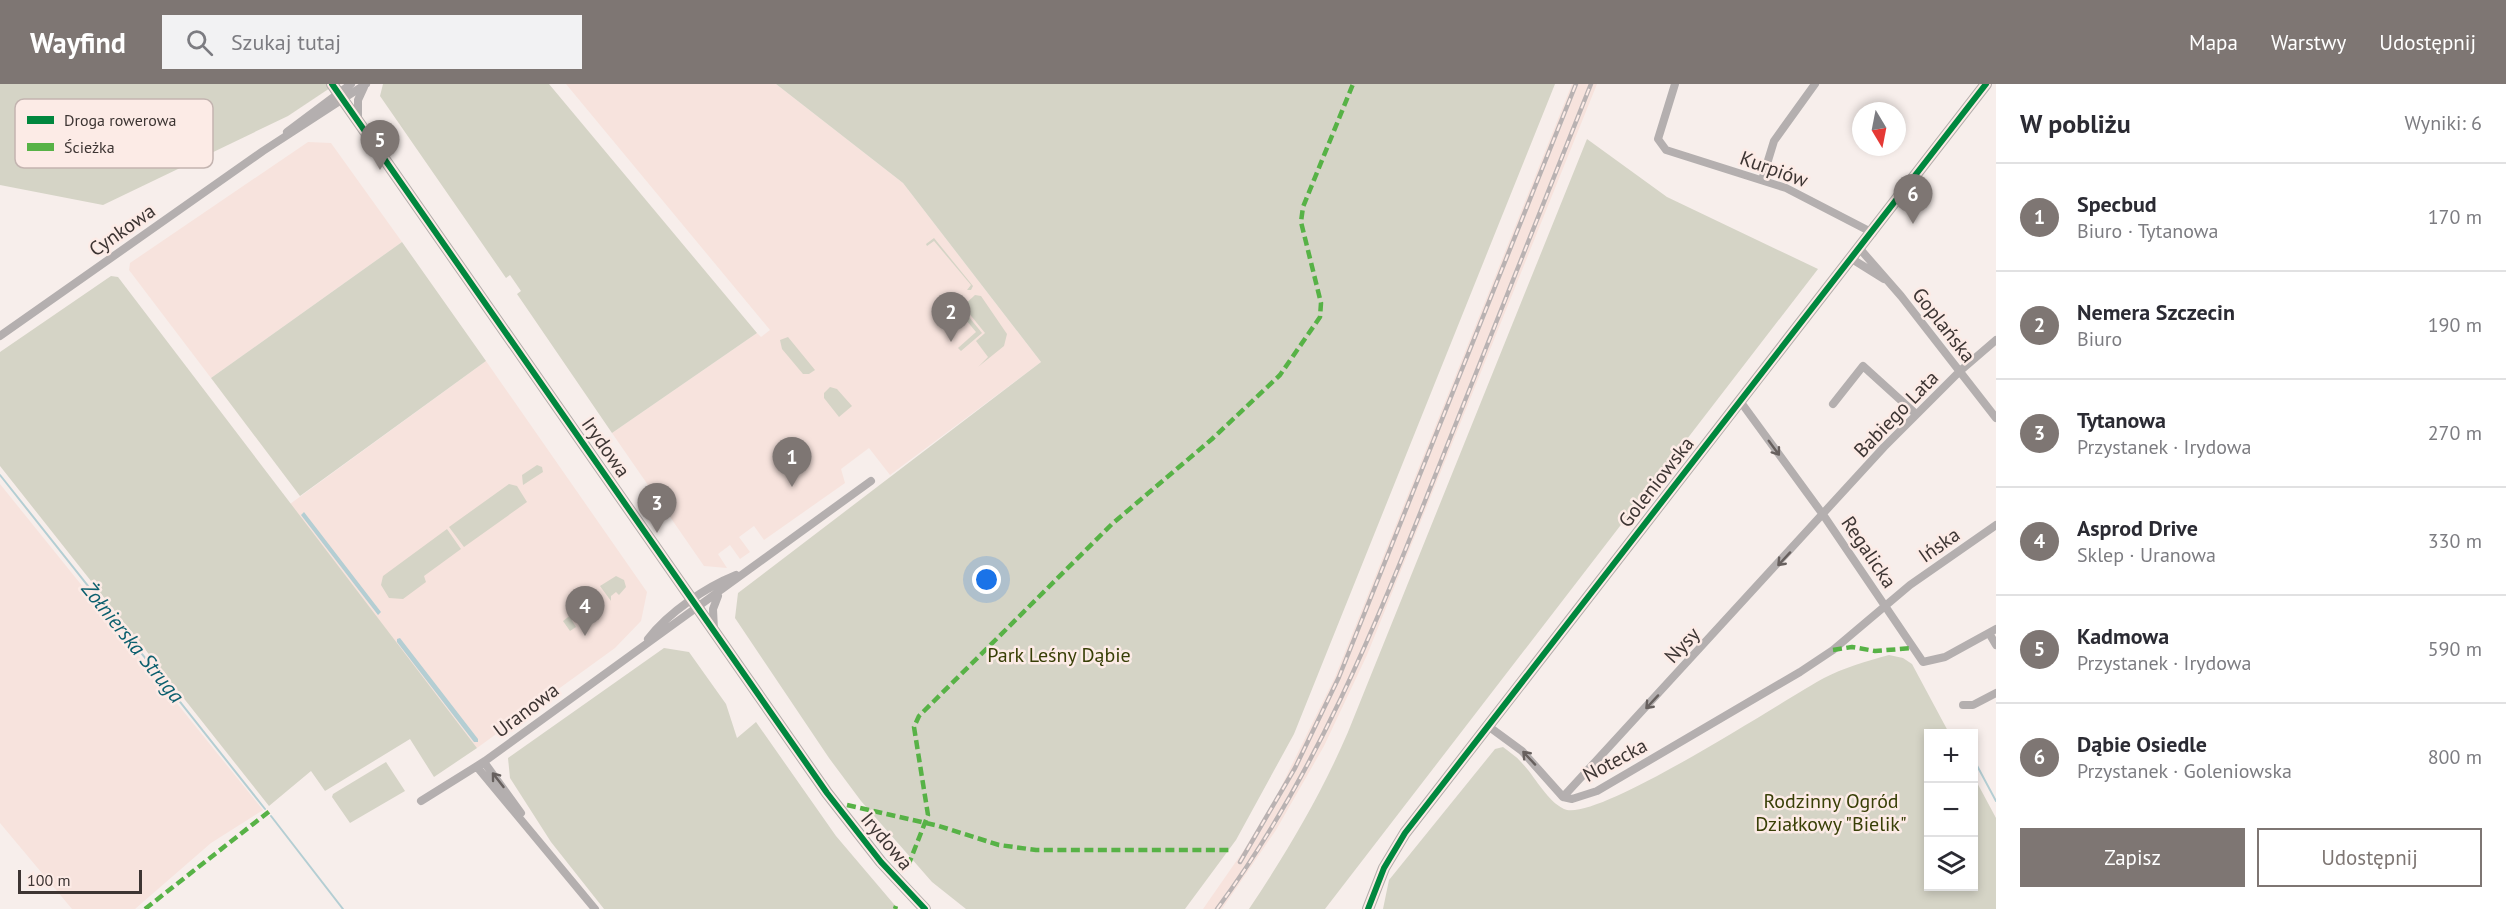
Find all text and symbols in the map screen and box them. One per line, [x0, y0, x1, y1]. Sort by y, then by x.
search box [162, 15, 582, 69]
text: Wayfind [30, 24, 126, 61]
icon: search [183, 26, 216, 59]
text: Szukaj tutaj [231, 28, 341, 56]
text: Mapa [2189, 29, 2238, 56]
text: Warstwy [2271, 29, 2346, 56]
text: Udostępnij [2379, 29, 2476, 56]
legend [15, 99, 213, 168]
north arrow [1852, 102, 1906, 156]
text: W pobliżu [2020, 107, 2131, 140]
text: Droga rowerowa [64, 110, 176, 130]
text: Wyniki: 6 [2405, 110, 2482, 136]
pin: 5 [360, 120, 400, 170]
text: Ścieżka [64, 137, 115, 157]
street label: Kurpiów [1736, 145, 1812, 193]
pin: 6 [1894, 174, 1932, 224]
text: Specbud [2077, 190, 2157, 218]
street label: Cynkowa [84, 198, 160, 262]
text: 1 [2034, 204, 2045, 230]
text: 170 m [2428, 204, 2482, 230]
text: Biuro · Tytanowa [2077, 218, 2218, 244]
street label: Goplańska [1907, 282, 1981, 368]
pin: 2 [932, 292, 970, 342]
text: Nemera Szczecin [2077, 298, 2235, 326]
text: 2 [2034, 312, 2045, 338]
text: 190 m [2428, 312, 2482, 338]
text: Biuro [2077, 326, 2122, 352]
street label: Babiego Lata [1848, 365, 1944, 463]
text: Tytanowa [2077, 406, 2166, 434]
street label: Irydowa [576, 412, 636, 482]
text: 3 [2034, 420, 2045, 446]
text: 270 m [2428, 420, 2482, 446]
street label: Goleniowska [1612, 431, 1700, 533]
text: Przystanek · Irydowa [2077, 434, 2251, 460]
pin: 1 [772, 438, 812, 487]
one-way arrow [1768, 440, 1781, 456]
pin: 3 [638, 484, 676, 533]
street label: Regalicka [1836, 511, 1902, 593]
text: Asprod Drive [2077, 514, 2198, 542]
street label: Ińska [1913, 522, 1965, 568]
text: 4 [2034, 528, 2045, 554]
text: 330 m [2428, 528, 2482, 554]
text: Sklep · Uranowa [2077, 542, 2216, 568]
one-way arrow [1777, 551, 1792, 566]
your location [972, 565, 1001, 594]
water label: Żołnierska Struga [75, 575, 191, 709]
pin: 4 [566, 586, 604, 636]
street label: Nysy [1659, 621, 1706, 669]
text: Kadmowa [2077, 622, 2169, 650]
text: 5 [2034, 636, 2045, 662]
text: 590 m [2428, 636, 2482, 662]
park label: Park Leśny Dąbie [987, 642, 1131, 668]
text: Przystanek · Irydowa [2077, 650, 2251, 676]
street label: Uranowa [488, 677, 564, 743]
one-way arrow [1645, 694, 1659, 709]
map controls [1924, 729, 1978, 891]
button: + [1924, 729, 1978, 783]
text: Dąbie Osiedle [2077, 730, 2207, 758]
street label: Notecka [1578, 732, 1652, 788]
text: 6 [2034, 744, 2045, 770]
text: 800 m [2428, 744, 2482, 770]
one-way arrow [1522, 751, 1536, 766]
text: Przystanek · Goleniowska [2077, 758, 2292, 784]
one-way arrow [492, 772, 505, 788]
button: − [1924, 783, 1978, 837]
park label: Rodzinny Ogród Działkowy "Bielik" [1755, 788, 1907, 837]
street label: Irydowa [855, 807, 919, 875]
button: Zapisz [2020, 828, 2245, 887]
button: Udostępnij [2257, 828, 2482, 887]
button: layers [1924, 837, 1978, 891]
scale bar [18, 867, 142, 894]
text: 100 m [27, 870, 70, 890]

